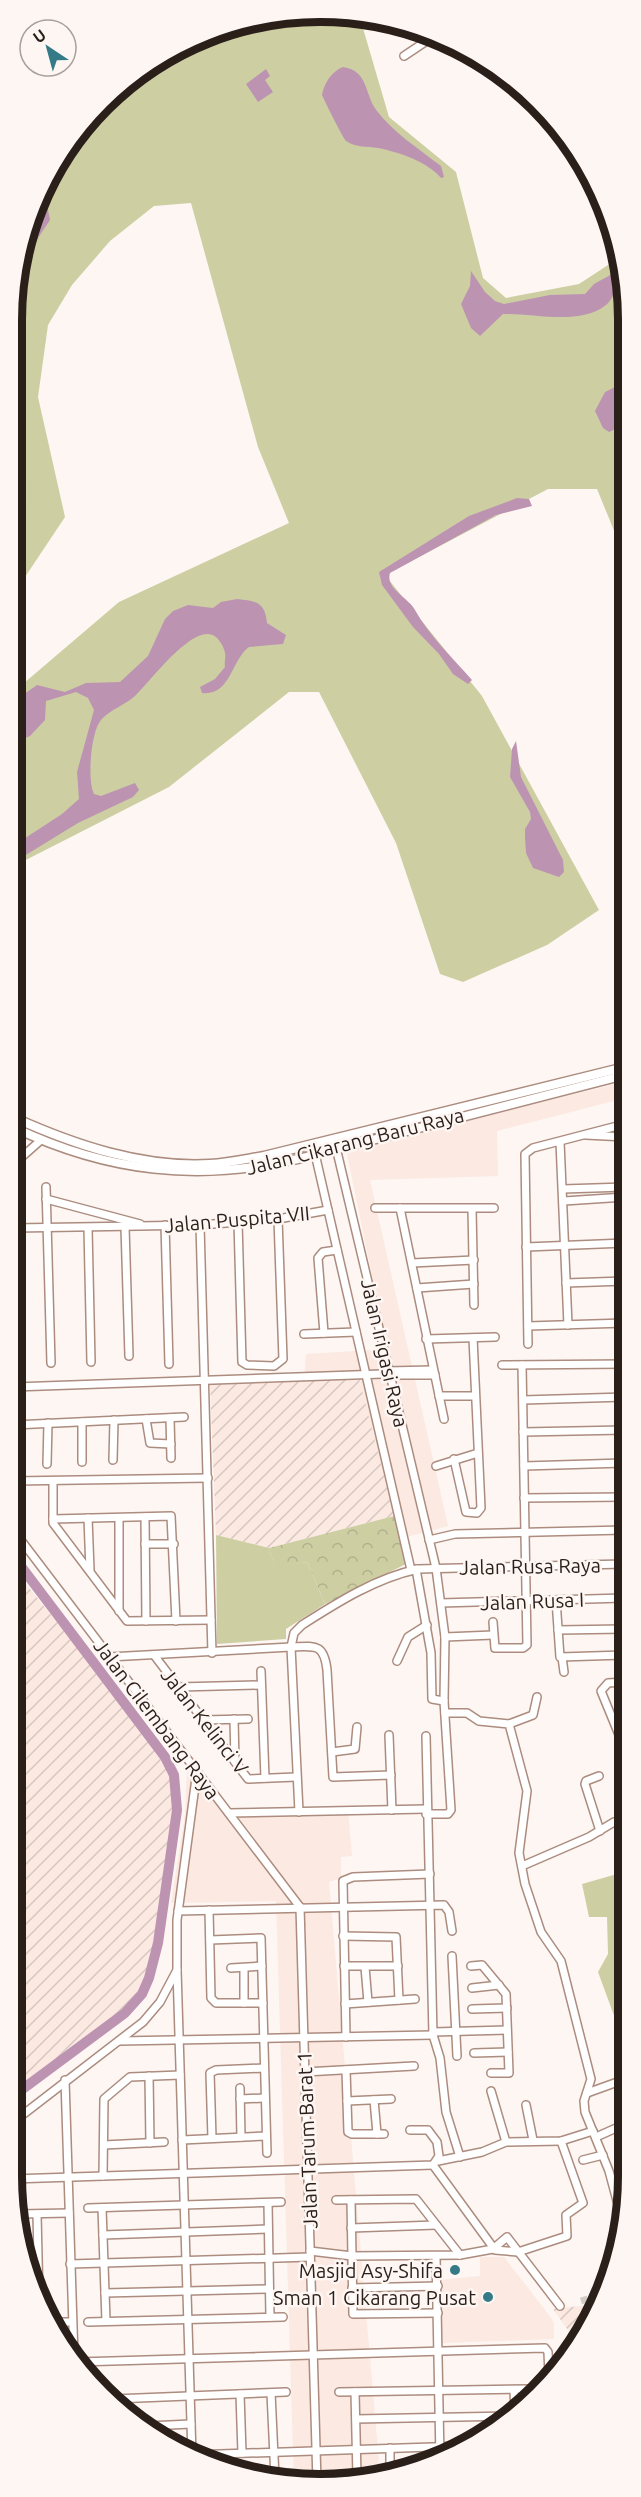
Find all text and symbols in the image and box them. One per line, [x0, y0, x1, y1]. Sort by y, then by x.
north arrow [18, 18, 78, 78]
text: U [29, 25, 49, 46]
street label: Jalan Cikarang Baru Raya [244, 1103, 466, 1179]
street label: Jalan Puspita VII [163, 1201, 311, 1237]
street label: Jalan Irigasi Raya [357, 1276, 413, 1430]
street label: Jalan Rusa Raya [459, 1553, 601, 1579]
street label: Jalan Rusa I [480, 1588, 584, 1614]
street label: Jalan Cilembang Raya [89, 1634, 225, 1804]
street label: Jalan Kelinci V [157, 1664, 254, 1779]
street label: Jalan Tarum Barat 1 [292, 2051, 322, 2229]
place label: Masjid Asy-Shifa [299, 2259, 443, 2282]
marker: Masjid Asy-Shifa [448, 2263, 462, 2277]
place label: Sman 1 Cikarang Pusat [273, 2286, 476, 2309]
marker: Sman 1 Cikarang Pusat [481, 2290, 495, 2304]

